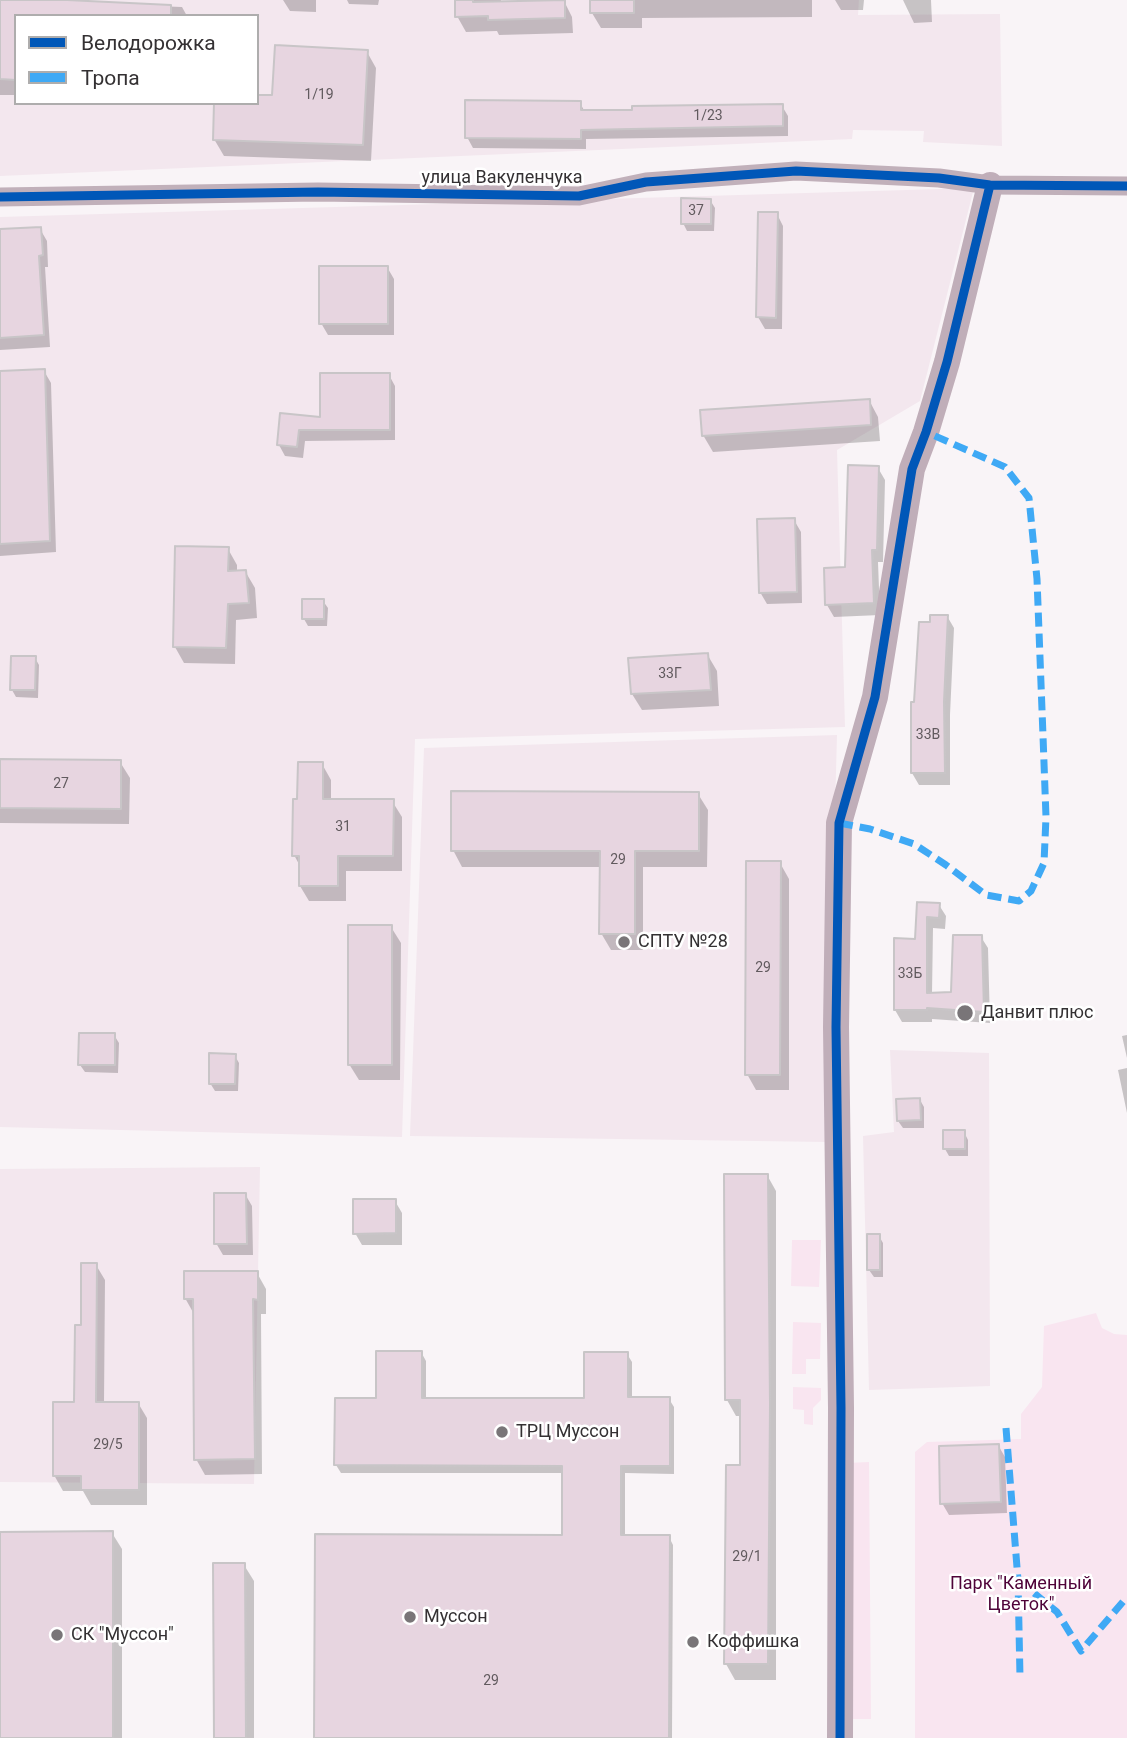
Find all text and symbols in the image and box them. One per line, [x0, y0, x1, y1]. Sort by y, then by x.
legend [14, 14, 259, 105]
text: Велодорожка [81, 31, 216, 55]
text: Тропа [81, 66, 140, 90]
house number: 1/19 [304, 87, 334, 103]
house number: 1/23 [693, 108, 723, 124]
street label: улица Вакуленчука [422, 167, 582, 189]
house number: 37 [688, 203, 704, 219]
house number: 33Г [658, 666, 682, 682]
house number: 33В [916, 727, 940, 743]
house number: 27 [53, 776, 69, 792]
house number: 31 [335, 819, 351, 835]
house number: 29 [610, 852, 626, 868]
place label: СПТУ №28 [638, 931, 728, 953]
marker: СПТУ №28 [616, 934, 632, 950]
house number: 29 [755, 960, 771, 976]
house number: 33Б [898, 966, 922, 982]
place label: Данвит плюс [981, 1002, 1093, 1024]
marker: Данвит плюс [955, 1003, 975, 1023]
place label: ТРЦ Муссон [516, 1421, 619, 1443]
marker: ТРЦ Муссон [494, 1424, 510, 1440]
house number: 29/5 [93, 1437, 123, 1453]
house number: 29/1 [732, 1549, 762, 1565]
park label: Парк "Каменный Цветок" [950, 1573, 1092, 1616]
place label: Муссон [424, 1606, 488, 1628]
marker: Муссон [402, 1609, 418, 1625]
place label: СК "Муссон" [71, 1624, 174, 1646]
marker: СК "Муссон" [49, 1627, 65, 1643]
place label: Коффишка [707, 1631, 799, 1653]
marker: Коффишка [685, 1634, 701, 1650]
house number: 29 [483, 1673, 499, 1689]

